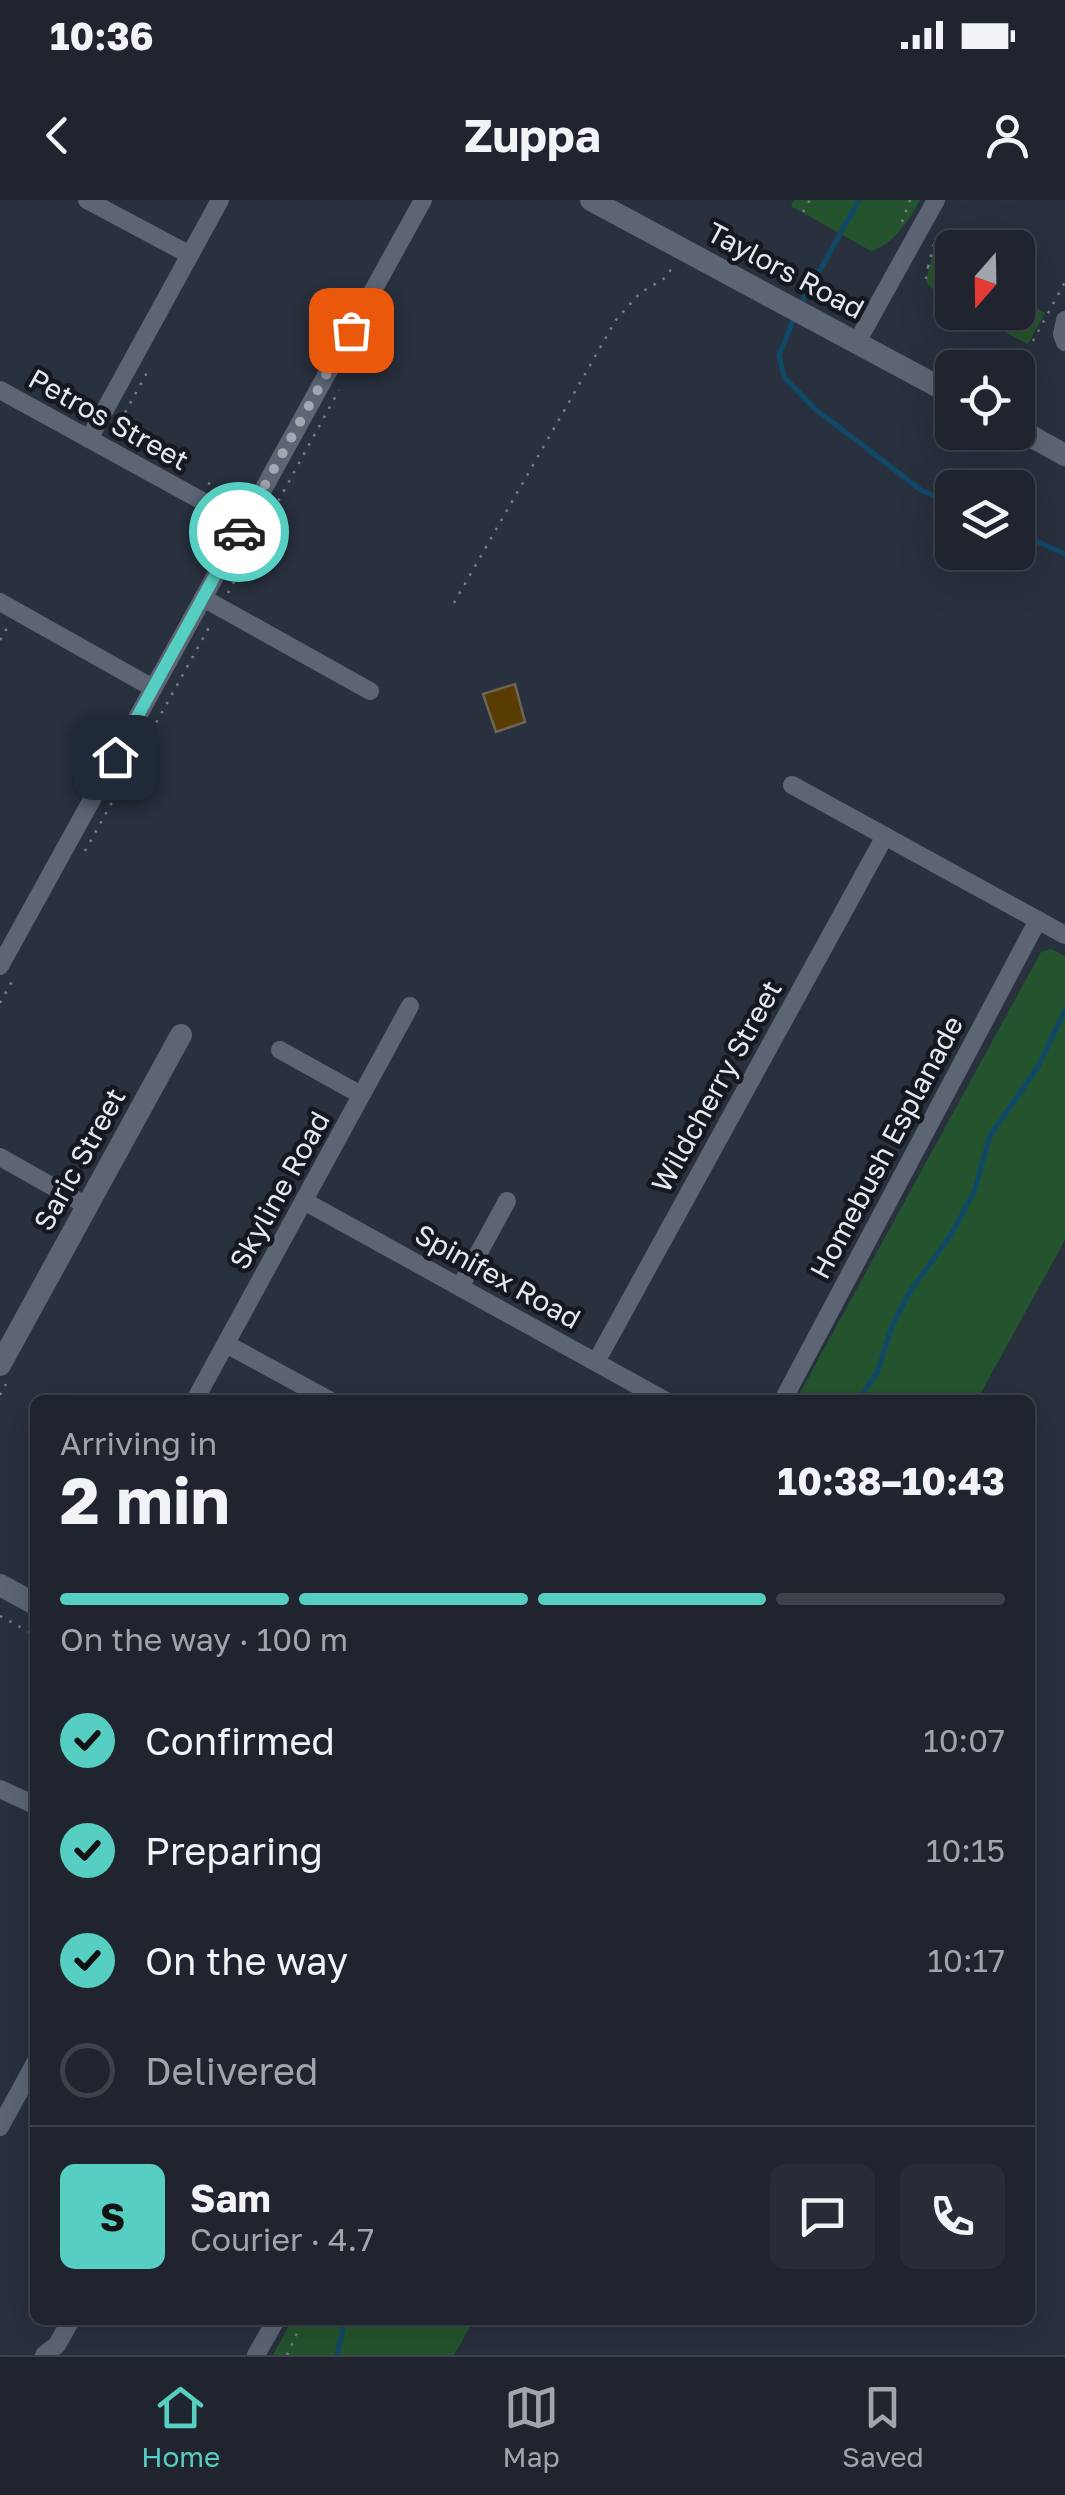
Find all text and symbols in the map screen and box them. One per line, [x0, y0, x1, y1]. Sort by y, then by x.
text: 10:36 [50, 13, 154, 58]
icon: back [30, 108, 85, 163]
text: Zuppa [464, 108, 601, 162]
icon: person [980, 108, 1035, 163]
street label: Taylors Road [702, 215, 870, 325]
north arrow [935, 230, 1035, 330]
map controls [935, 230, 1035, 570]
pin [309, 288, 394, 373]
icon: bag [324, 303, 379, 358]
button: locate [935, 350, 1035, 450]
street label: Petros Street [23, 362, 195, 476]
button: layers [935, 470, 1035, 570]
courier [189, 482, 289, 582]
icon: car [212, 505, 267, 560]
pin [73, 715, 158, 800]
icon: home [88, 730, 143, 785]
street label: Wildcherry Street [644, 974, 788, 1198]
street label: Homebush Esplanade [803, 1010, 969, 1284]
street label: Saric Street [26, 1082, 132, 1236]
street label: Skyline Road [222, 1105, 336, 1275]
street label: Spinifex Road [410, 1217, 586, 1335]
text: Arriving in [60, 1424, 217, 1462]
text: 10:38–10:43 [778, 1458, 1005, 1503]
text: 2 min [60, 1460, 230, 1538]
text: On the way · 100 m [60, 1620, 348, 1658]
icon: check [60, 1713, 115, 1768]
text: Confirmed [145, 1718, 335, 1763]
text: 10:07 [923, 1721, 1005, 1759]
icon: check [60, 1823, 115, 1878]
text: Preparing [145, 1828, 323, 1873]
text: 10:15 [926, 1831, 1005, 1869]
icon: check [60, 1933, 115, 1988]
text: On the way [145, 1938, 348, 1983]
text: 10:17 [928, 1941, 1005, 1979]
text: Delivered [145, 2048, 318, 2093]
button: chat [770, 2164, 875, 2269]
button: phone [900, 2164, 1005, 2269]
text: Sam [190, 2175, 271, 2220]
text: S [100, 2194, 125, 2239]
text: Courier · 4.7 [190, 2220, 374, 2258]
tab: Home [141, 2380, 220, 2473]
tab: Map [503, 2380, 560, 2473]
tab: Saved [842, 2380, 924, 2473]

